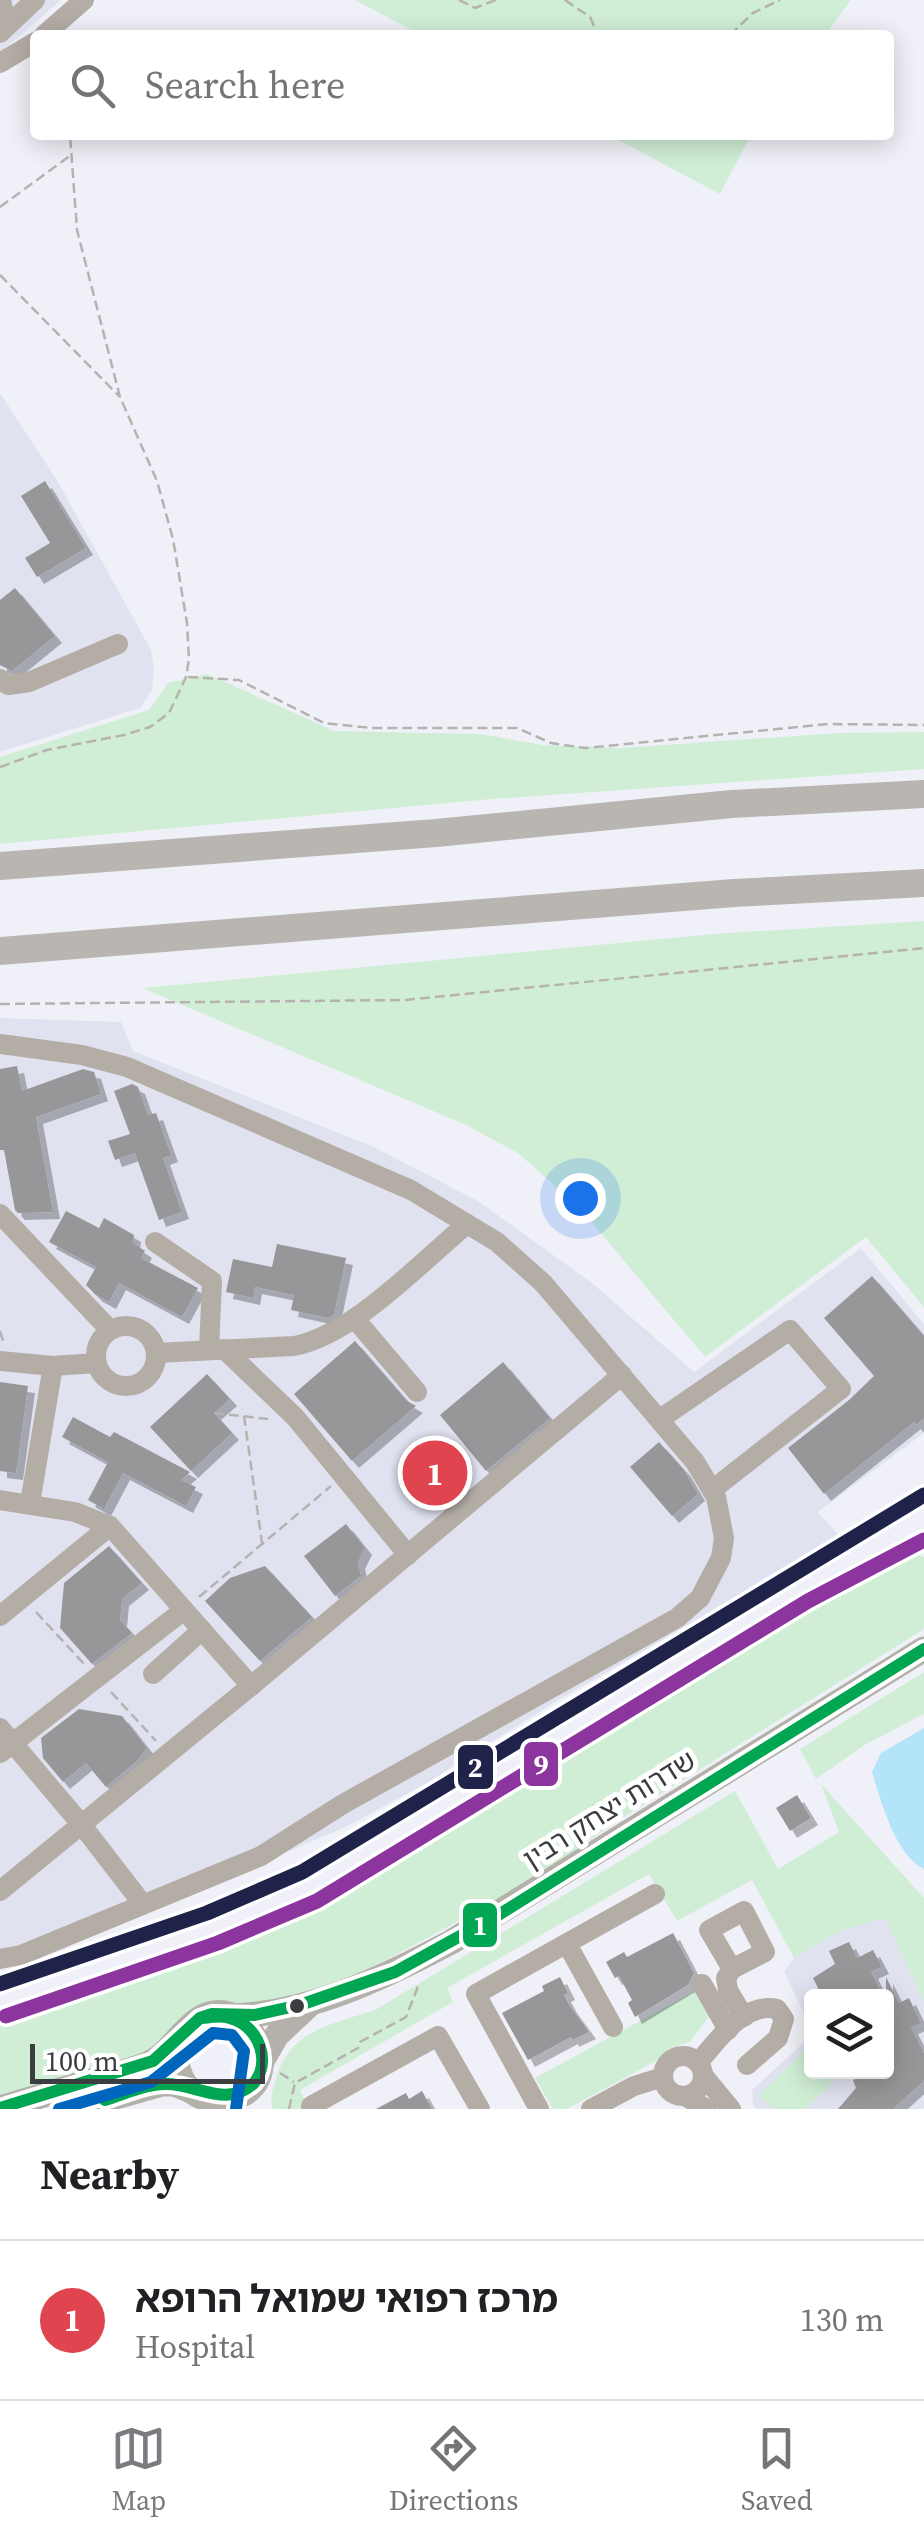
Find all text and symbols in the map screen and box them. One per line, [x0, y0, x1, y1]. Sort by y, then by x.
search box [30, 30, 894, 140]
icon: search [65, 58, 120, 113]
text: Search here [145, 59, 345, 111]
your location [555, 1173, 606, 1224]
pin: 1 [402, 1436, 468, 1510]
line badge: 9 [522, 1740, 560, 1788]
street label: שדרות יצחק רבין [515, 1741, 703, 1877]
line badge: 2 [456, 1743, 495, 1791]
text: 9 [533, 1745, 549, 1783]
text: 2 [467, 1748, 483, 1786]
line badge: 1 [461, 1901, 499, 1949]
text: 1 [472, 1906, 488, 1944]
map controls [804, 1989, 894, 2079]
button: layers [804, 1989, 894, 2079]
unlabelled marker [287, 1996, 307, 2016]
scale bar [30, 2039, 265, 2084]
text: 100 m [45, 2042, 119, 2080]
text: Nearby [40, 2145, 179, 2203]
text: מרכז רפואי שמואל הרופא [135, 2273, 558, 2325]
text: 1 [64, 2298, 81, 2342]
text: 130 m [800, 2298, 884, 2342]
text: Hospital [135, 2325, 255, 2369]
tab: Map [111, 2421, 166, 2519]
tab: Directions [389, 2421, 518, 2519]
tab: Saved [741, 2421, 813, 2519]

